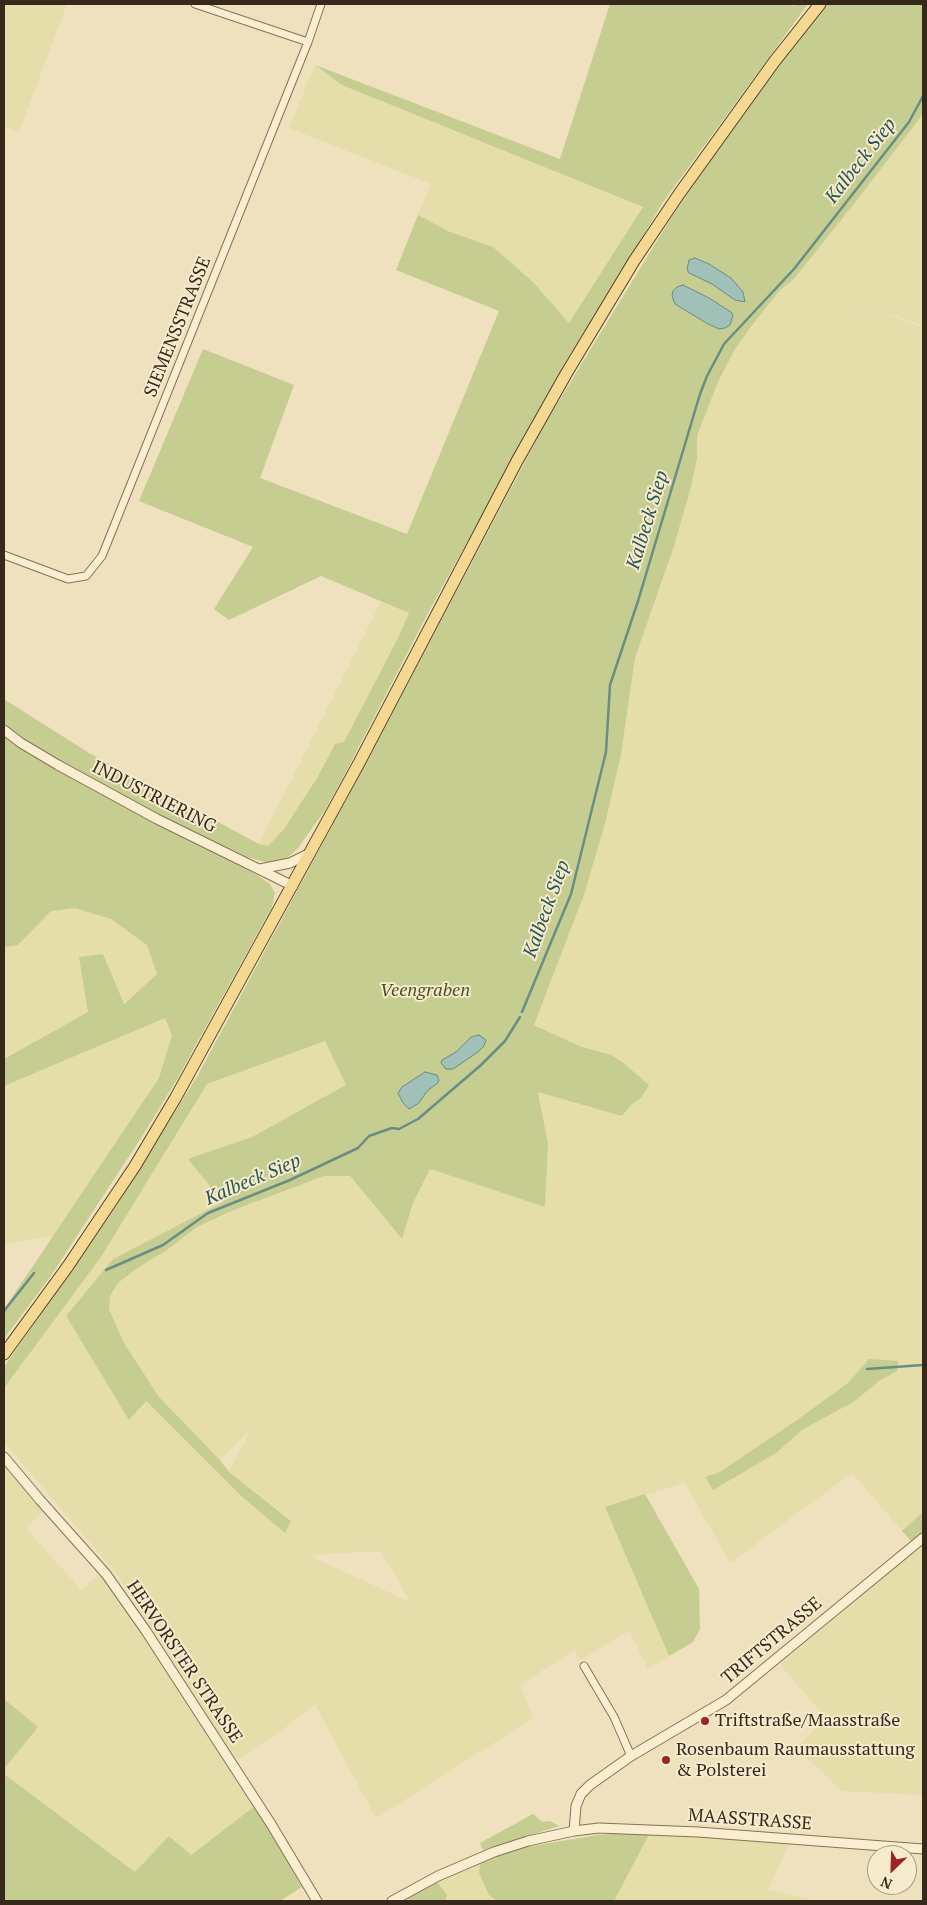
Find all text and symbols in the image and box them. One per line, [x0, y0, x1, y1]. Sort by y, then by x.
water label: Kalbeck Siep [821, 114, 901, 208]
street label: SIEMENSSTRASSE [140, 254, 216, 400]
water label: Kalbeck Siep [622, 468, 674, 572]
street label: INDUSTRIERING [88, 756, 220, 838]
water label: Kalbeck Siep [519, 857, 575, 961]
park label: Veengraben [380, 980, 470, 1002]
water label: Kalbeck Siep [202, 1150, 304, 1210]
street label: HERVORSTER STRASSE [121, 1577, 247, 1747]
street label: TRIFTSTRASSE [717, 1593, 827, 1689]
place label: Triftstraße/Maasstraße [715, 1710, 900, 1732]
marker: Triftstraße/Maasstraße [699, 1715, 711, 1727]
place label: Rosenbaum Raumausstattung & Polsterei [676, 1739, 915, 1782]
marker: Rosenbaum Raumausstattung & Polsterei [660, 1754, 672, 1766]
street label: MAASSTRASSE [687, 1805, 813, 1835]
north arrow [867, 1845, 917, 1895]
text: N [877, 1872, 895, 1894]

